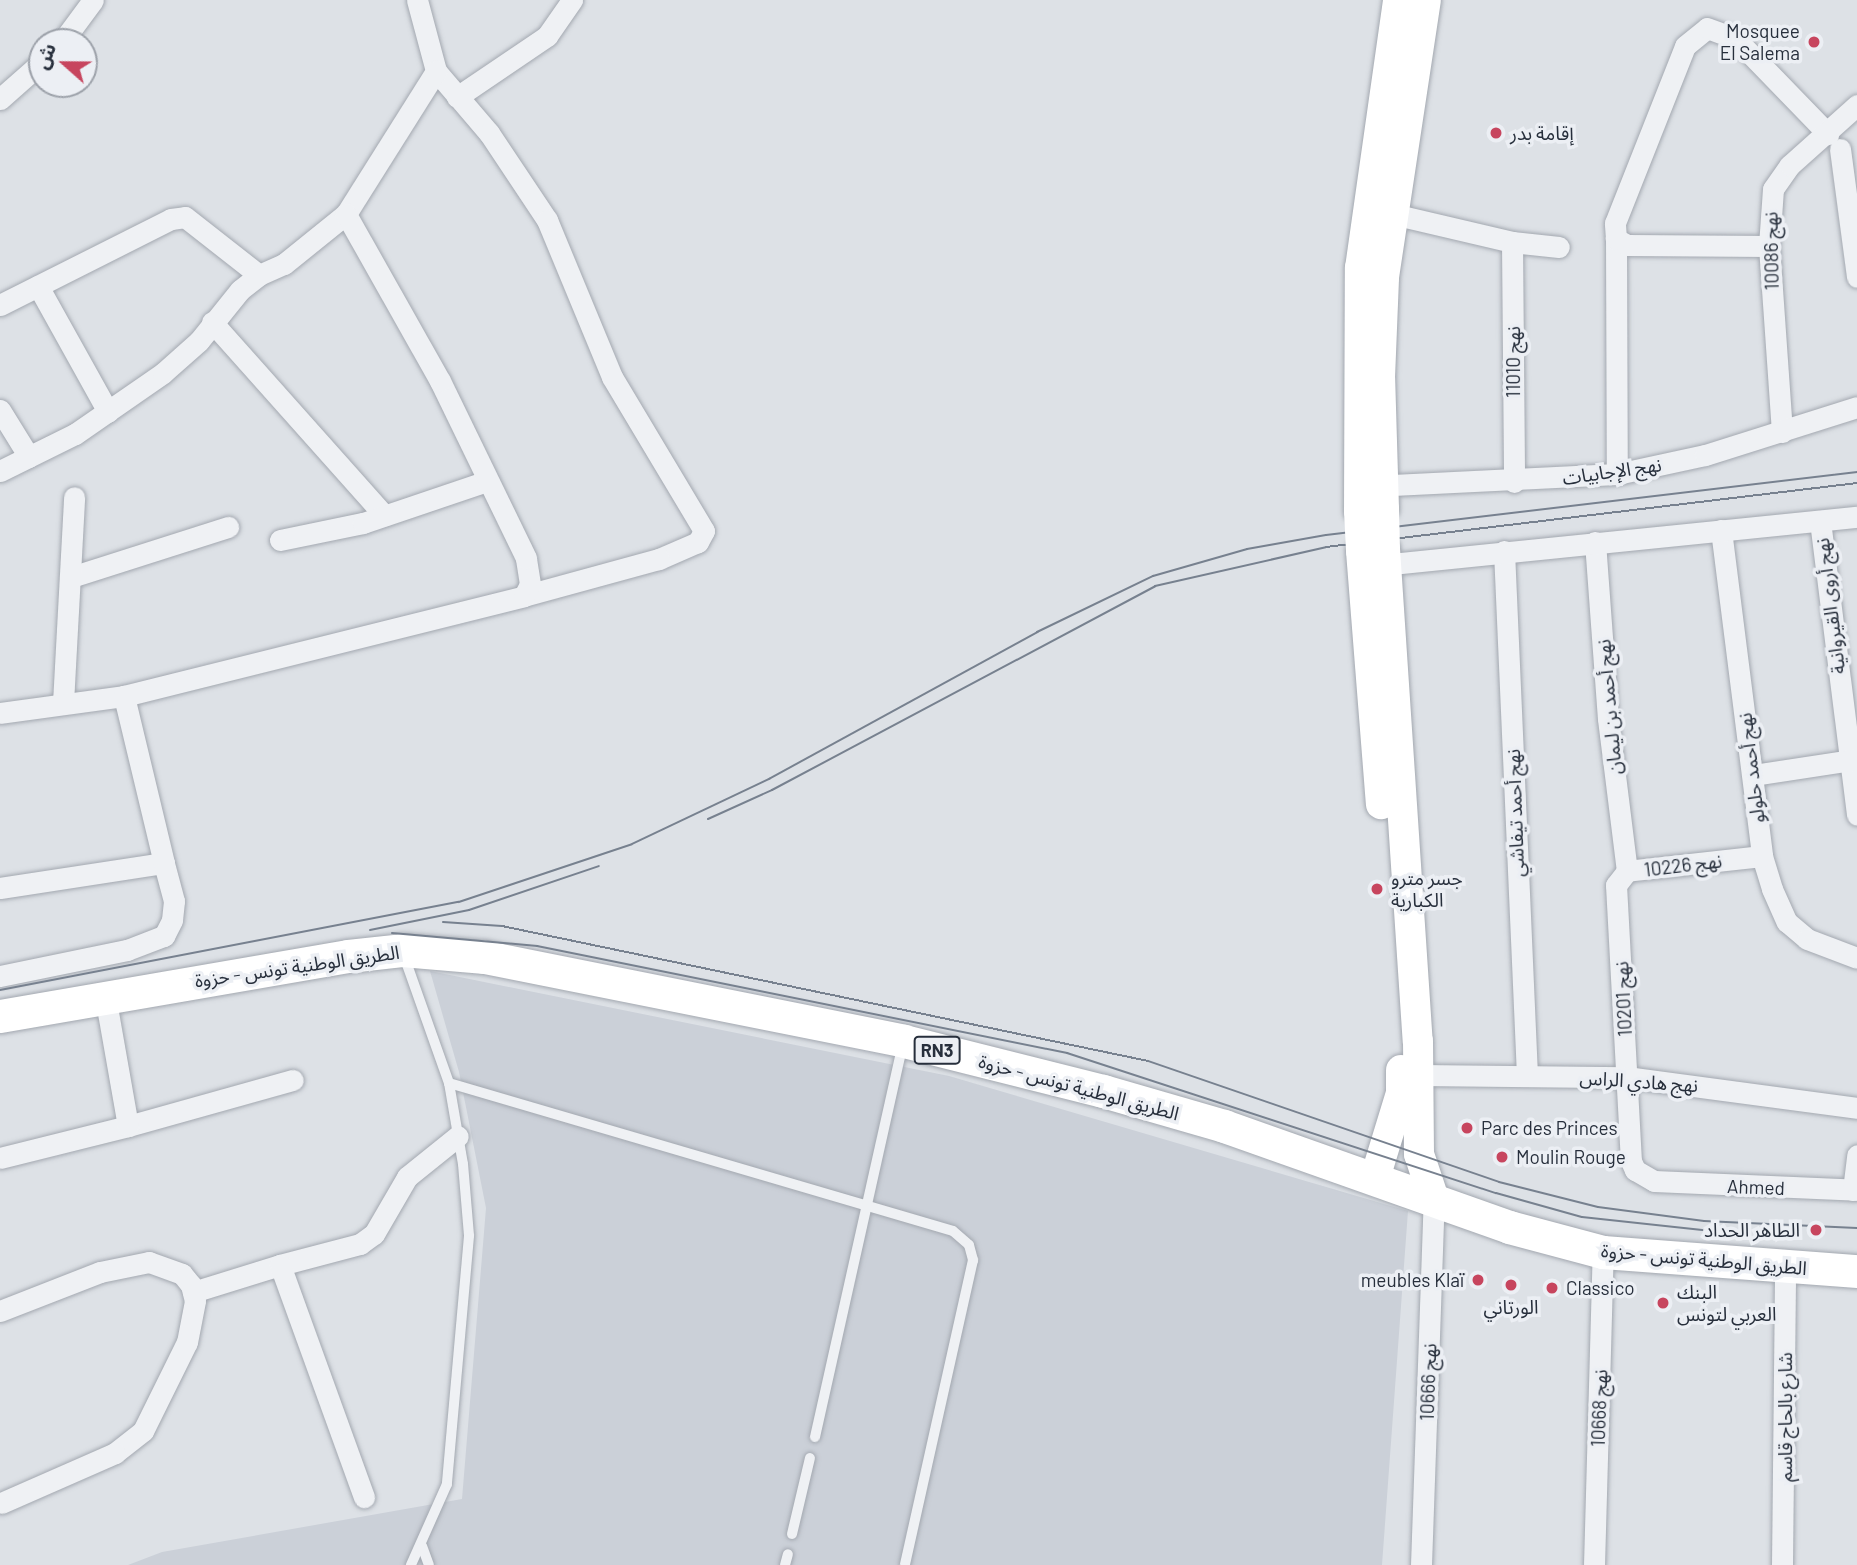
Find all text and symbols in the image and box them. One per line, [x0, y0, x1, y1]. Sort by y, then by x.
place label: Mosquee El Salema [1720, 20, 1800, 64]
north arrow [28, 28, 98, 98]
marker: Mosquee El Salema [1806, 34, 1822, 50]
text: ش [29, 40, 60, 72]
place label: إقامة بدر [1510, 122, 1574, 144]
marker: إقامة بدر [1488, 125, 1504, 141]
street label: نهج 10086 [1759, 211, 1783, 291]
street label: نهج 11010 [1502, 326, 1524, 398]
street label: نهج الإجابيات [1561, 453, 1663, 489]
street label: نهج أروى القيروانية [1810, 537, 1850, 675]
street label: نهج أحمد بن ليمان [1592, 638, 1626, 776]
street label: نهج أحمد حلولو [1733, 711, 1769, 825]
street label: نهج أحمد تيفاشي [1501, 749, 1529, 877]
street label: نهج 10226 [1643, 849, 1723, 881]
place label: جسر مترو الكبارية [1391, 867, 1463, 911]
marker: جسر مترو الكبارية [1369, 881, 1385, 897]
street label: الطريق الوطنية تونس - حزوة [193, 940, 401, 992]
street label: نهج 10201 [1610, 961, 1636, 1037]
road number: RN3 [912, 1036, 962, 1064]
street label: الطريق الوطنية تونس - حزوة [976, 1049, 1182, 1125]
street label: نهج هادي الراس [1579, 1065, 1699, 1097]
place label: Parc des Princes [1481, 1117, 1618, 1139]
marker: Parc des Princes [1459, 1120, 1475, 1136]
place label: Moulin Rouge [1516, 1146, 1626, 1168]
marker: Moulin Rouge [1494, 1149, 1510, 1165]
street label: Ahmed [1727, 1175, 1785, 1199]
place label: الطاهر الحداد [1704, 1219, 1800, 1241]
marker: الطاهر الحداد [1806, 1220, 1826, 1240]
street label: الطريق الوطنية تونس - حزوة [1600, 1239, 1808, 1279]
place label: meubles Klaï [1361, 1269, 1464, 1291]
marker: meubles Klaï [1470, 1272, 1486, 1288]
marker: الورتاني [1503, 1277, 1519, 1293]
place label: Classico [1566, 1277, 1635, 1299]
marker: Classico [1544, 1280, 1560, 1296]
place label: البنك العربي لتونس [1677, 1281, 1776, 1325]
marker: البنك العربي لتونس [1655, 1295, 1671, 1311]
place label: الورتاني [1483, 1296, 1539, 1318]
street label: نهج 10666 [1415, 1343, 1441, 1421]
street label: شارع بالحاج قاسم [1774, 1352, 1796, 1482]
street label: نهج 10668 [1586, 1369, 1612, 1447]

